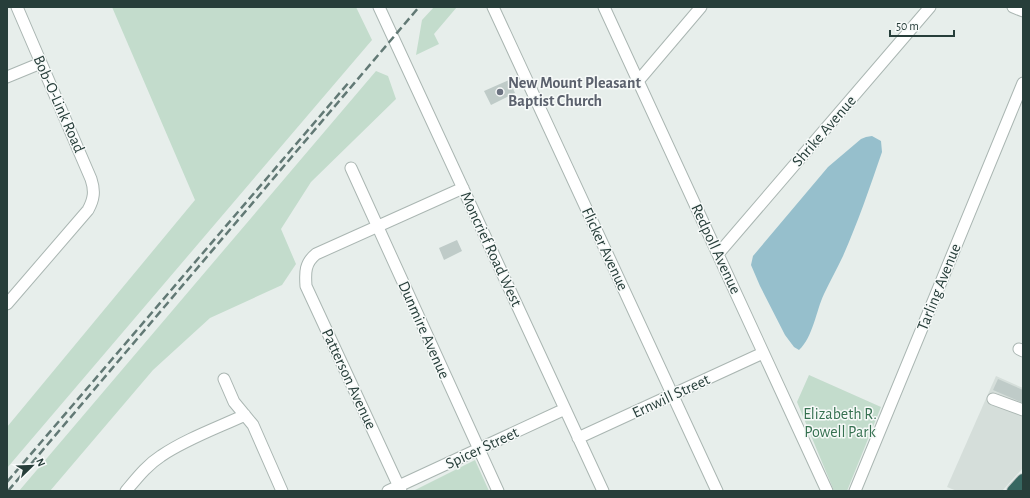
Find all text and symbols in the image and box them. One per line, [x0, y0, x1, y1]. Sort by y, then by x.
scale bar [890, 12, 954, 38]
text: 50 m [896, 20, 919, 32]
street label: Bob-O-Link Road [30, 53, 88, 155]
place label: New Mount Pleasant Baptist Church [508, 75, 641, 109]
marker: New Mount Pleasant Baptist Church [495, 87, 505, 97]
street label: Shrike Avenue [789, 92, 859, 170]
street label: Moncrief Road West [457, 189, 525, 309]
street label: Redpoll Avenue [688, 202, 744, 296]
street label: Flicker Avenue [579, 205, 631, 293]
street label: Tarling Avenue [914, 241, 964, 333]
street label: Dunmire Avenue [395, 279, 453, 381]
street label: Patterson Avenue [319, 326, 379, 432]
street label: Ernwill Street [630, 371, 712, 421]
park label: Elizabeth R. Powell Park [803, 406, 877, 440]
street label: Spicer Street [443, 424, 521, 472]
north arrow [12, 446, 52, 486]
text: N [34, 457, 47, 468]

